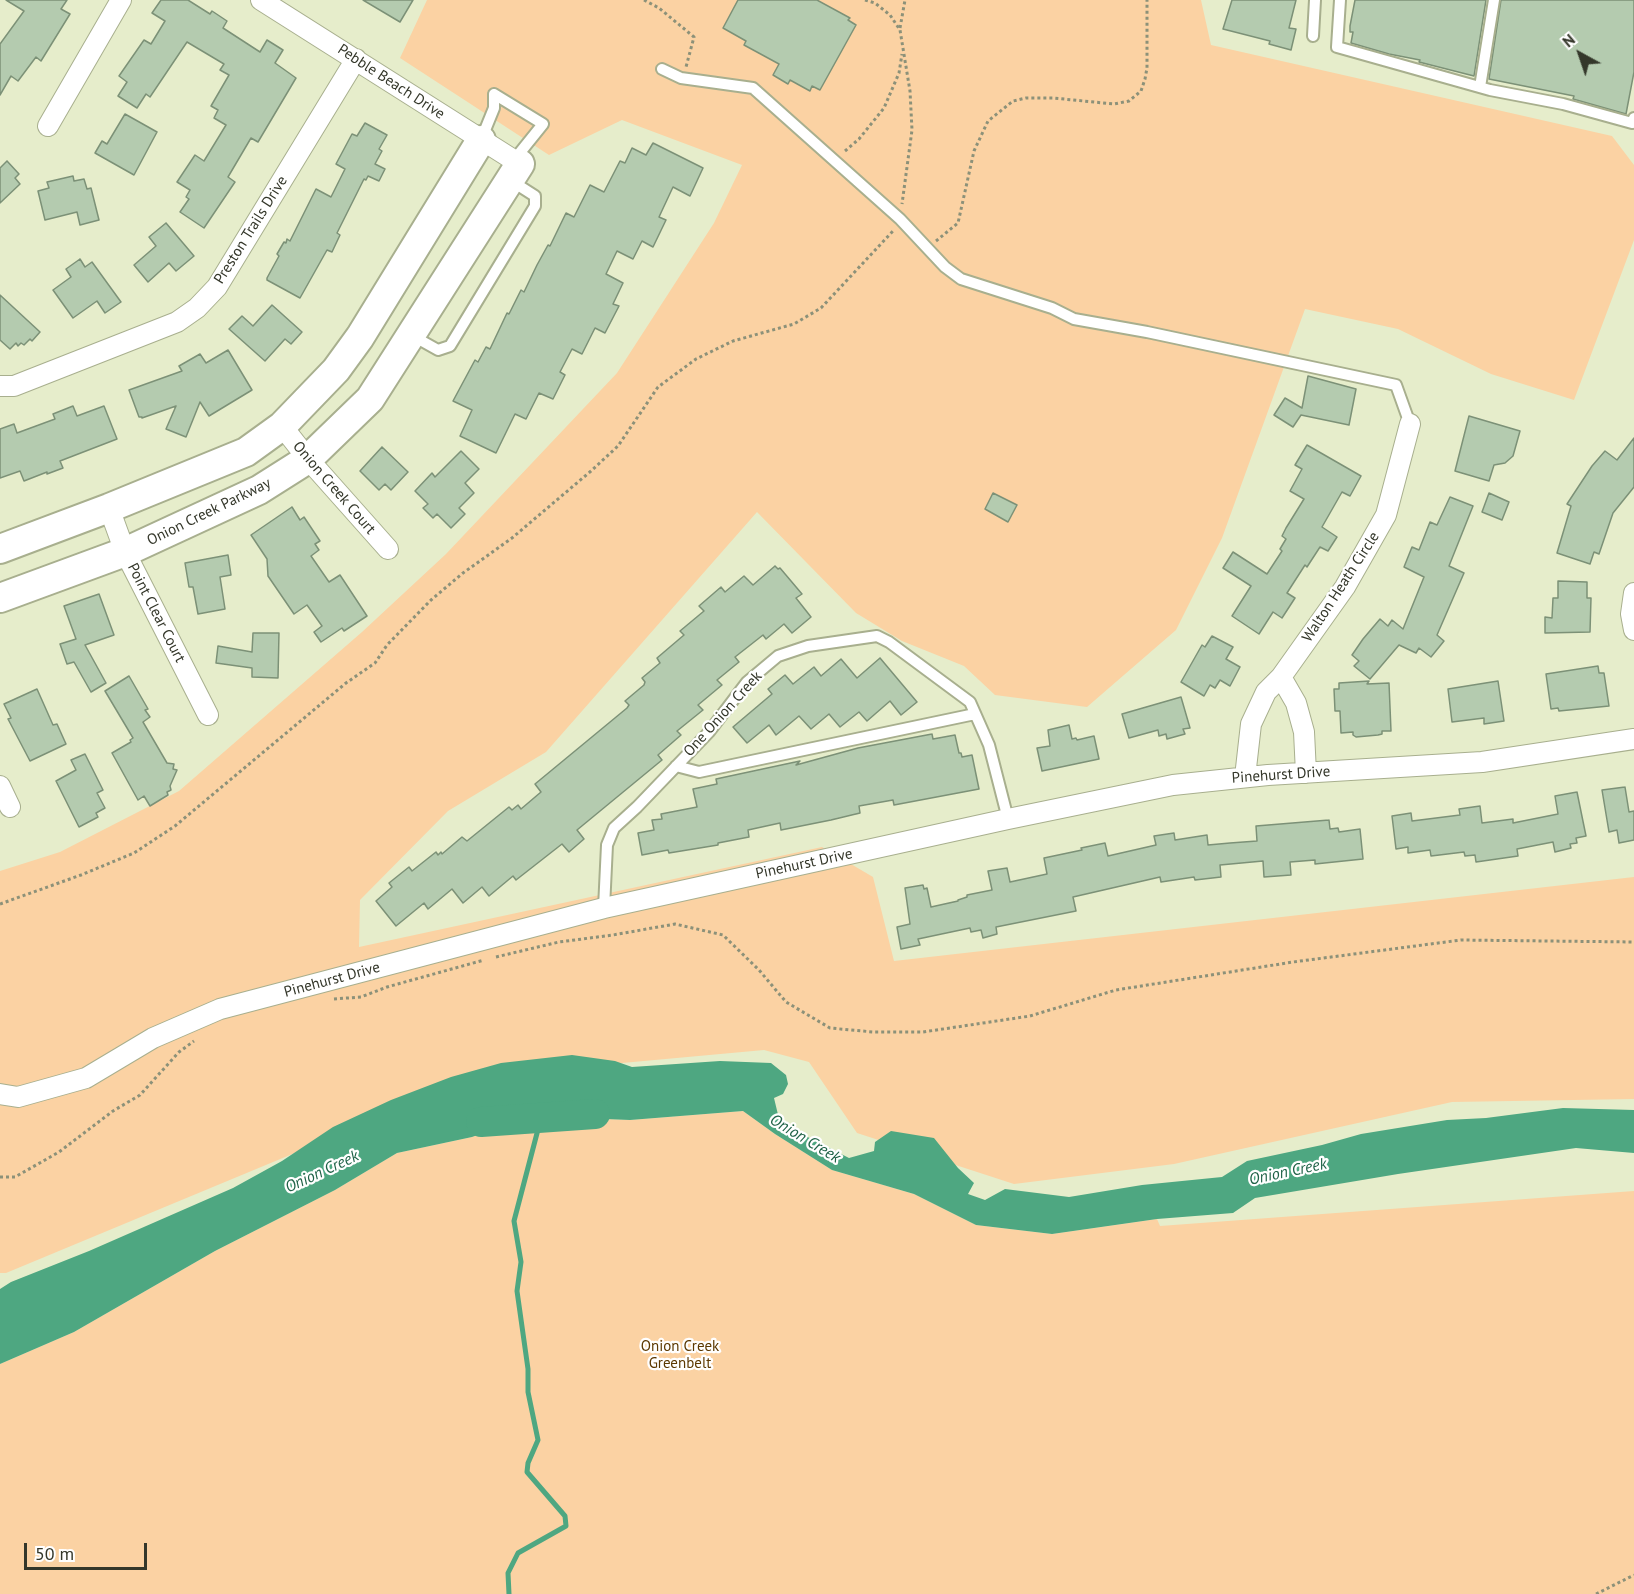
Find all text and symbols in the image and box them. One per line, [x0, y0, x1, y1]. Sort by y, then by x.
north arrow [1550, 24, 1610, 84]
text: N [1558, 29, 1579, 51]
street label: Pebble Beach Drive [334, 41, 448, 123]
street label: Preston Trails Drive [211, 173, 291, 287]
street label: Onion Creek Court [289, 438, 379, 538]
street label: Onion Creek Parkway [144, 474, 274, 550]
street label: Walton Heath Circle [1299, 529, 1383, 645]
street label: Point Clear Court [123, 560, 189, 666]
street label: One Onion Creek [680, 668, 766, 760]
street label: Pinehurst Drive [1231, 763, 1331, 787]
street label: Pinehurst Drive [754, 845, 854, 883]
street label: Pinehurst Drive [282, 959, 382, 1001]
water label: Onion Creek [766, 1110, 844, 1168]
water label: Onion Creek [282, 1147, 362, 1197]
water label: Onion Creek [1247, 1154, 1329, 1190]
park label: Onion Creek Greenbelt [641, 1338, 719, 1373]
scale bar [27, 1531, 150, 1569]
text: 50 m [35, 1542, 74, 1565]

